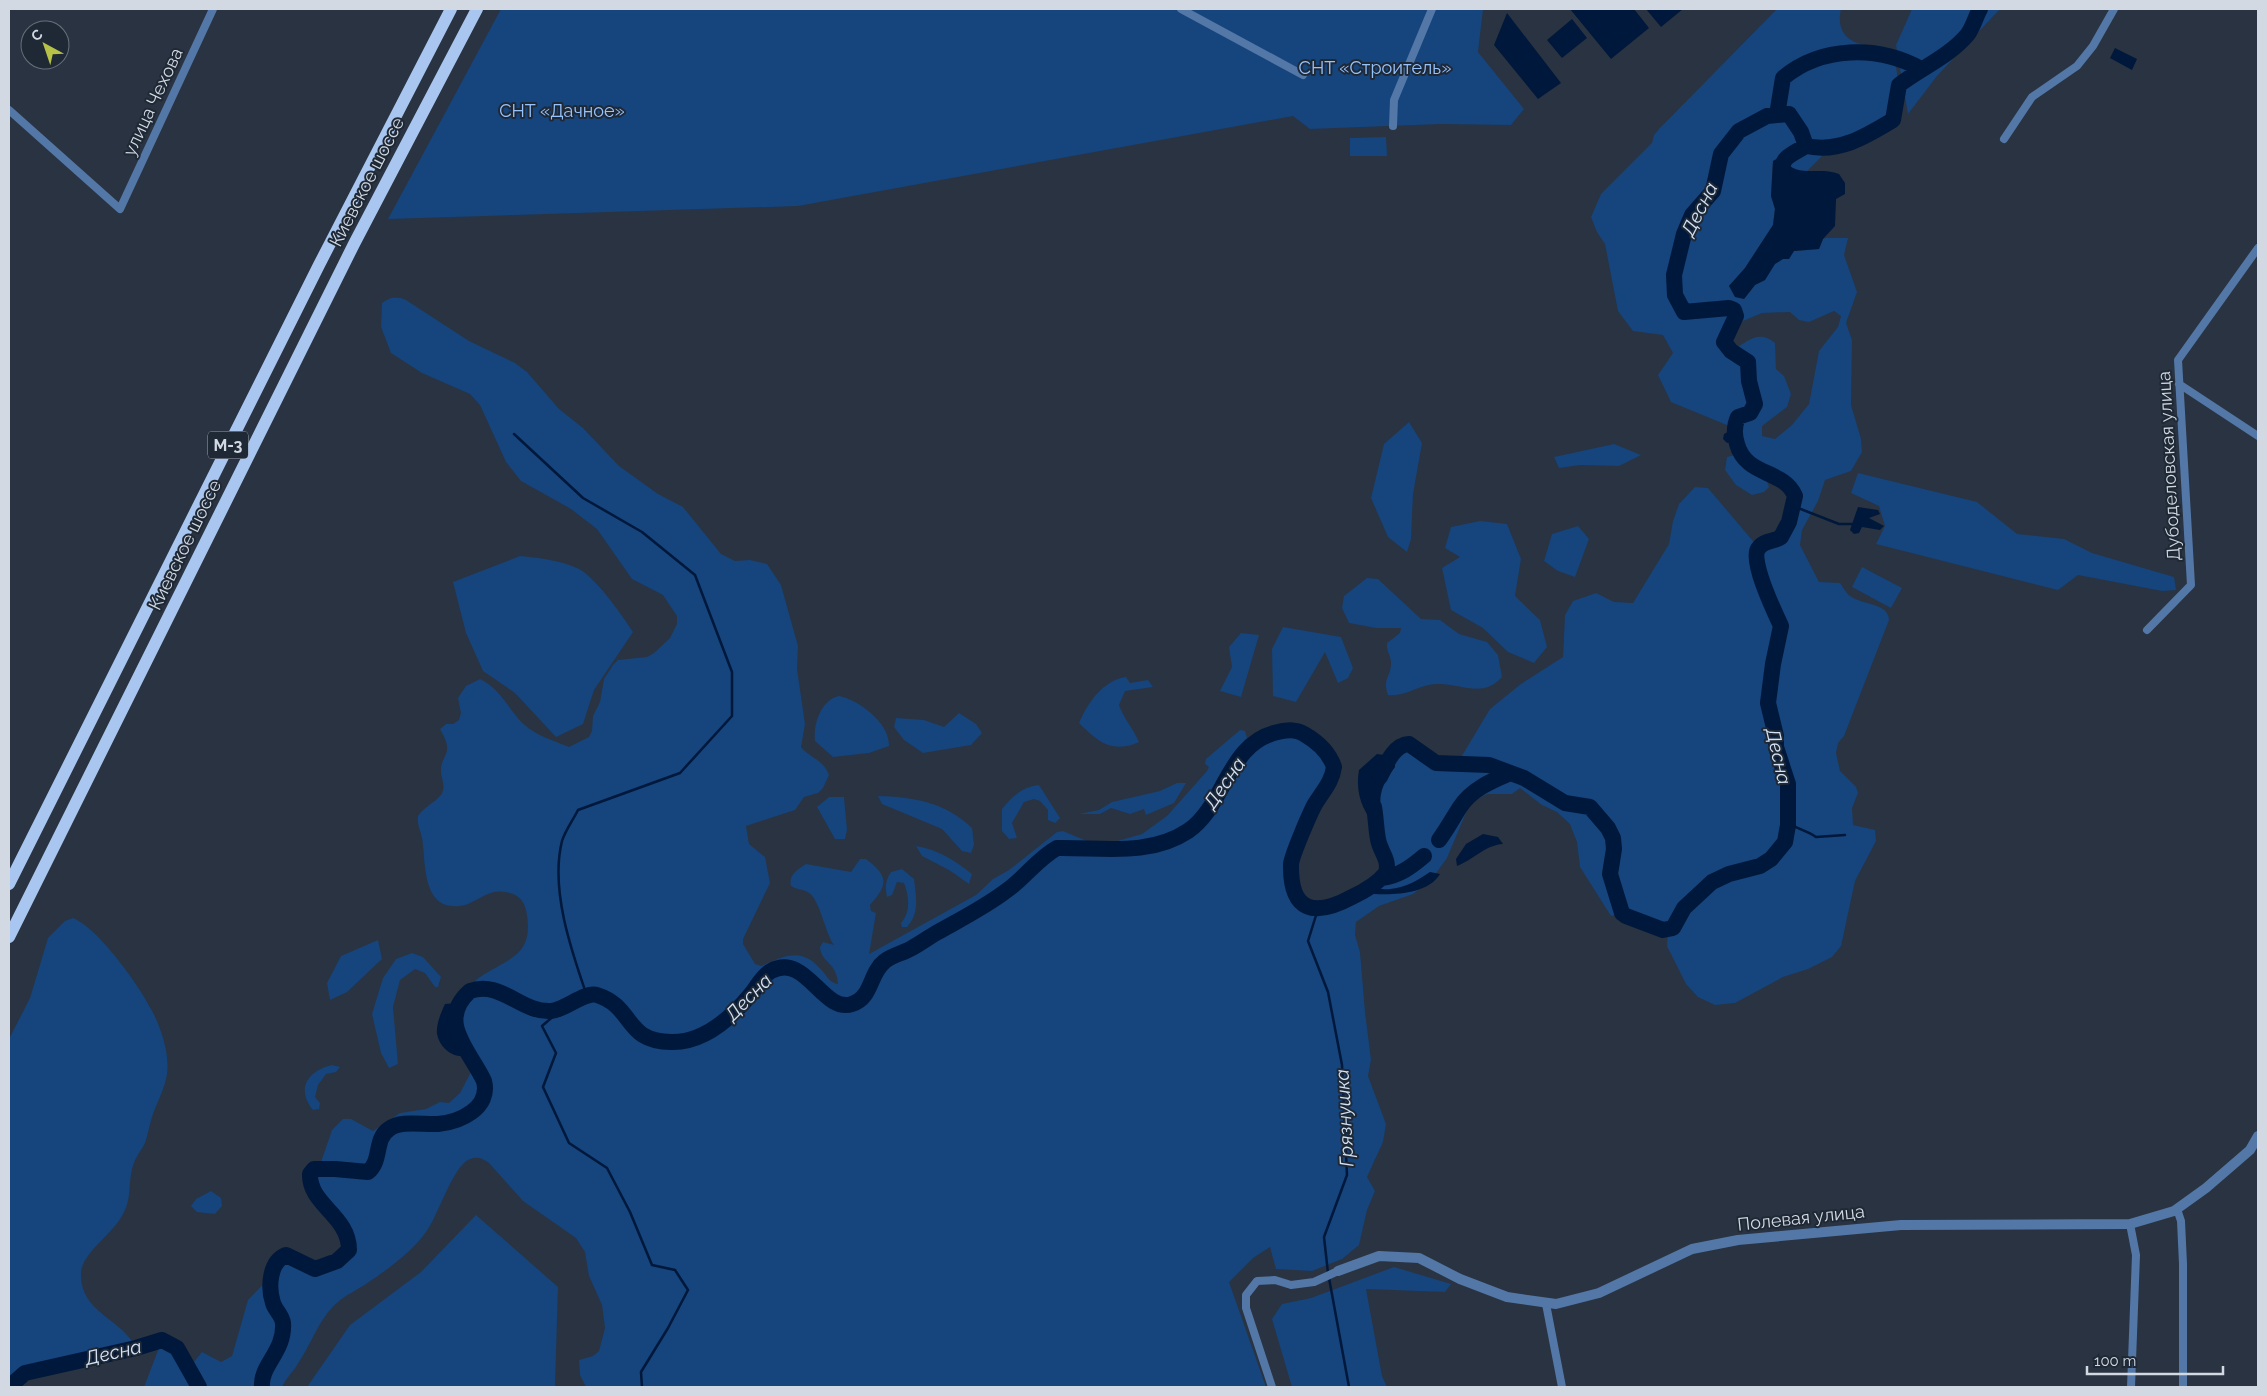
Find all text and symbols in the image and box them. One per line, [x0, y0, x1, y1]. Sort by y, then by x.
north arrow [20, 20, 70, 70]
text: С [28, 26, 46, 44]
street label: улица Чехова [118, 44, 187, 159]
park label: СНТ «Строитель» [1299, 57, 1451, 78]
park label: СНТ «Дачное» [499, 100, 625, 121]
street label: Киевское шоссе [325, 113, 408, 250]
water label: Десна [1676, 178, 1722, 240]
street label: Дубоделовская улица [2153, 371, 2184, 561]
road number: М-3 [208, 432, 248, 458]
street label: Киевское шоссе [144, 476, 225, 613]
water label: Десна [1762, 725, 1796, 786]
water label: Десна [1198, 753, 1249, 814]
water label: Десна [719, 969, 776, 1026]
water label: Грязнушка [1330, 1069, 1358, 1167]
street label: Полевая улица [1736, 1200, 1866, 1235]
water label: Десна [82, 1335, 143, 1369]
scale bar [2087, 1344, 2223, 1376]
text: 100 m [2094, 1352, 2136, 1370]

